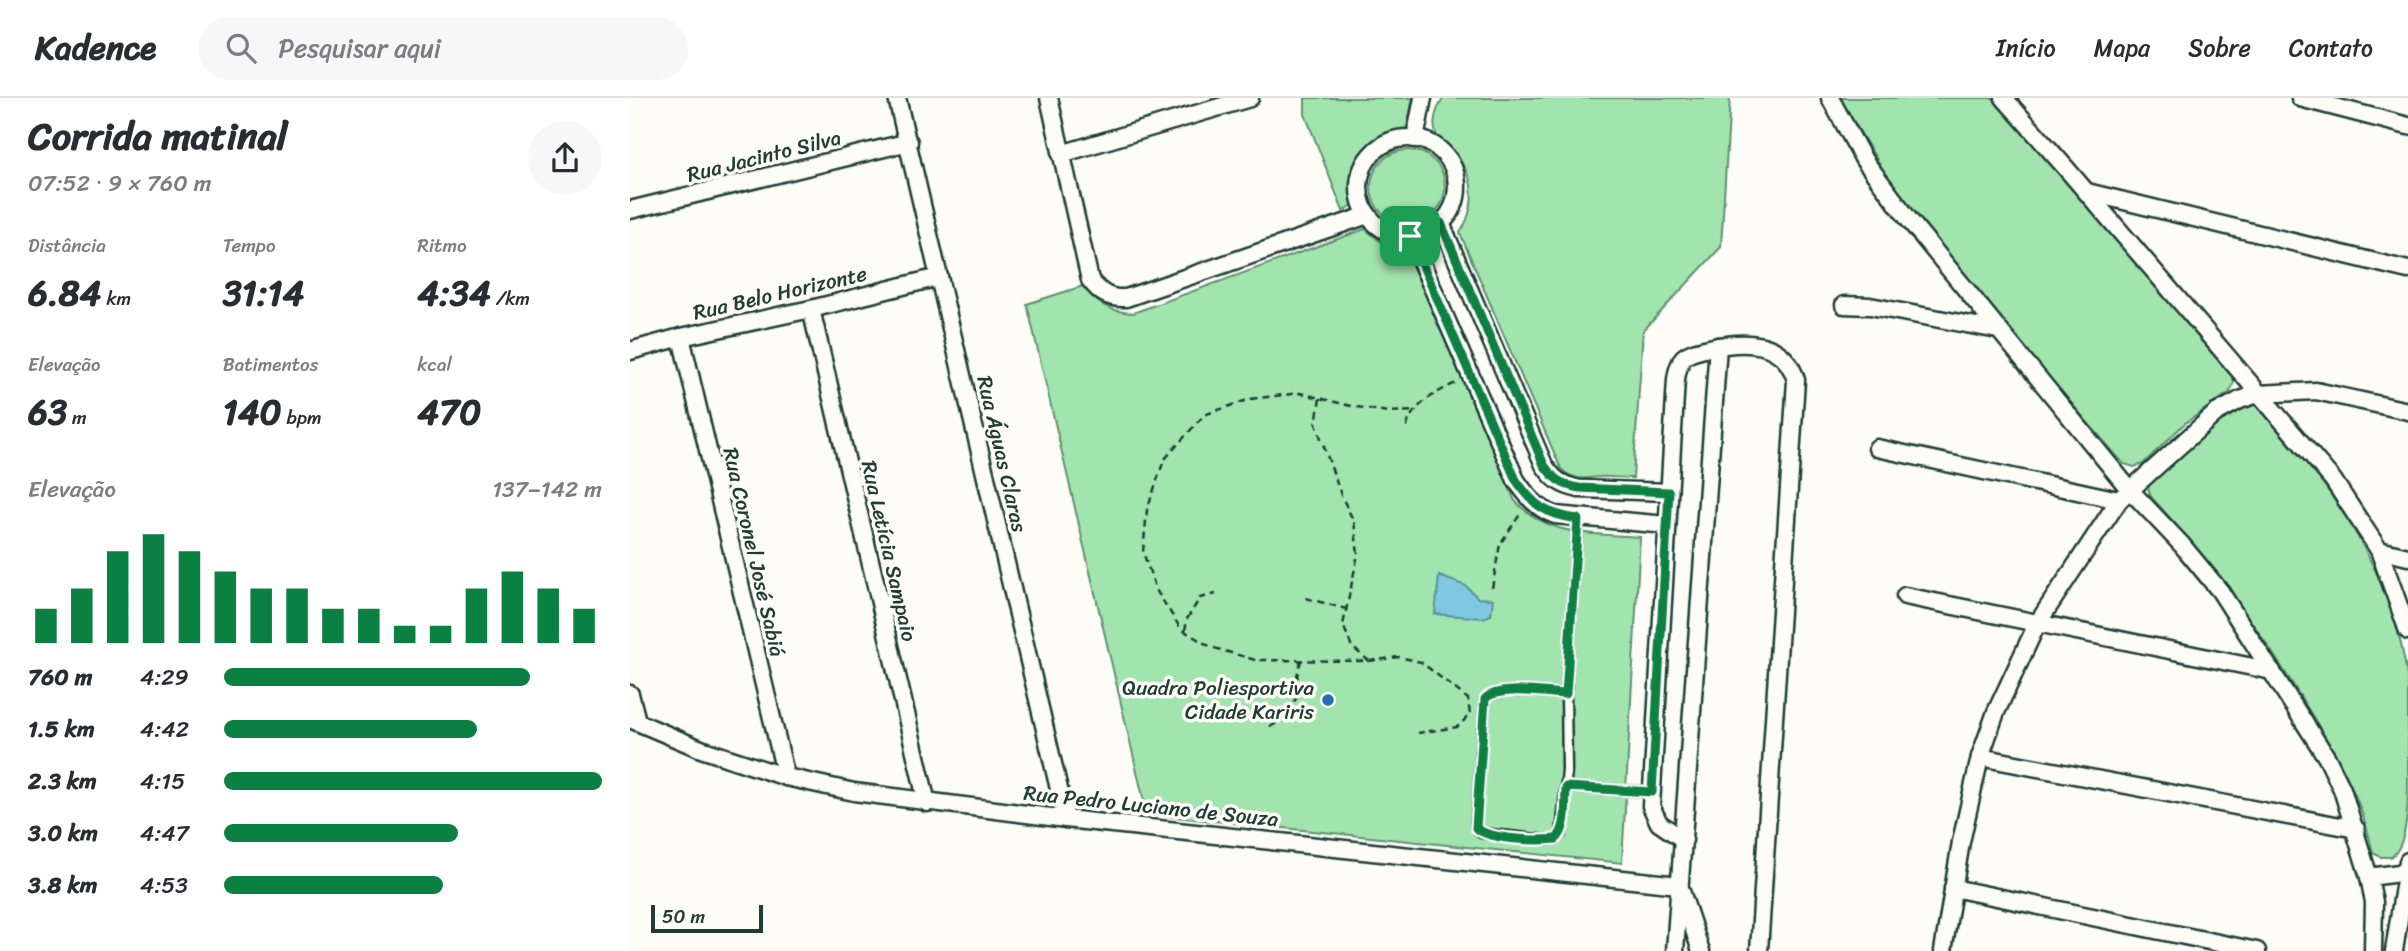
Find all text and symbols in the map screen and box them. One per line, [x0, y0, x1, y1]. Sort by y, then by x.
search box [198, 17, 688, 80]
text: Kadence [35, 19, 156, 77]
text: Pesquisar aqui [278, 25, 441, 71]
text: Início [1996, 27, 2056, 69]
text: Mapa [2094, 27, 2150, 69]
text: Sobre [2188, 27, 2251, 69]
text: Contato [2289, 27, 2373, 69]
icon: search [222, 29, 260, 67]
text: Corrida matinal [28, 103, 288, 170]
street label: Rua Jacinto Silva [683, 118, 846, 194]
button: share [528, 121, 602, 195]
text: 07:52 · 9 × 760 m [28, 163, 211, 204]
pin [1380, 206, 1440, 266]
icon: arrive [1391, 217, 1429, 255]
text: Distância [28, 229, 106, 262]
text: Tempo [223, 229, 276, 262]
text: Ritmo [417, 229, 467, 262]
street label: Rua Belo Horizonte [689, 254, 871, 331]
text: 6.84 [28, 262, 101, 324]
text: 31:14 [223, 262, 304, 324]
text: 4:34 [417, 262, 491, 324]
text: km [101, 282, 131, 315]
text: /km [491, 282, 530, 315]
text: Elevação [28, 348, 101, 381]
text: Batimentos [223, 348, 319, 381]
text: kcal [417, 348, 452, 381]
street label: Rua Águas Claras [966, 372, 1039, 536]
text: 63 [28, 381, 67, 443]
text: 140 [223, 381, 282, 443]
text: 470 [417, 381, 481, 443]
text: m [67, 401, 87, 434]
text: bpm [282, 401, 322, 434]
street label: Rua Coronel José Sabiá [711, 444, 797, 661]
street label: Rua Letícia Sampaio [850, 457, 928, 645]
text: Elevação [28, 469, 116, 510]
text: 137–142 m [492, 469, 602, 510]
text: 760 m [28, 657, 92, 698]
text: 4:29 [140, 657, 189, 698]
place label: Quadra Poliesportiva Cidade Kariris [1122, 669, 1314, 731]
marker: Quadra Poliesportiva Cidade Kariris [1320, 692, 1336, 708]
text: 1.5 km [28, 709, 95, 750]
text: 4:42 [140, 709, 189, 750]
text: 2.3 km [28, 761, 97, 802]
text: 4:15 [140, 761, 185, 802]
street label: Rua Pedro Luciano de Souza [1022, 774, 1281, 838]
text: 3.0 km [28, 813, 98, 854]
text: 4:47 [140, 813, 189, 854]
text: 3.8 km [28, 865, 97, 906]
text: 4:53 [140, 865, 188, 906]
text: 50 m [662, 900, 705, 933]
scale bar [651, 902, 763, 934]

